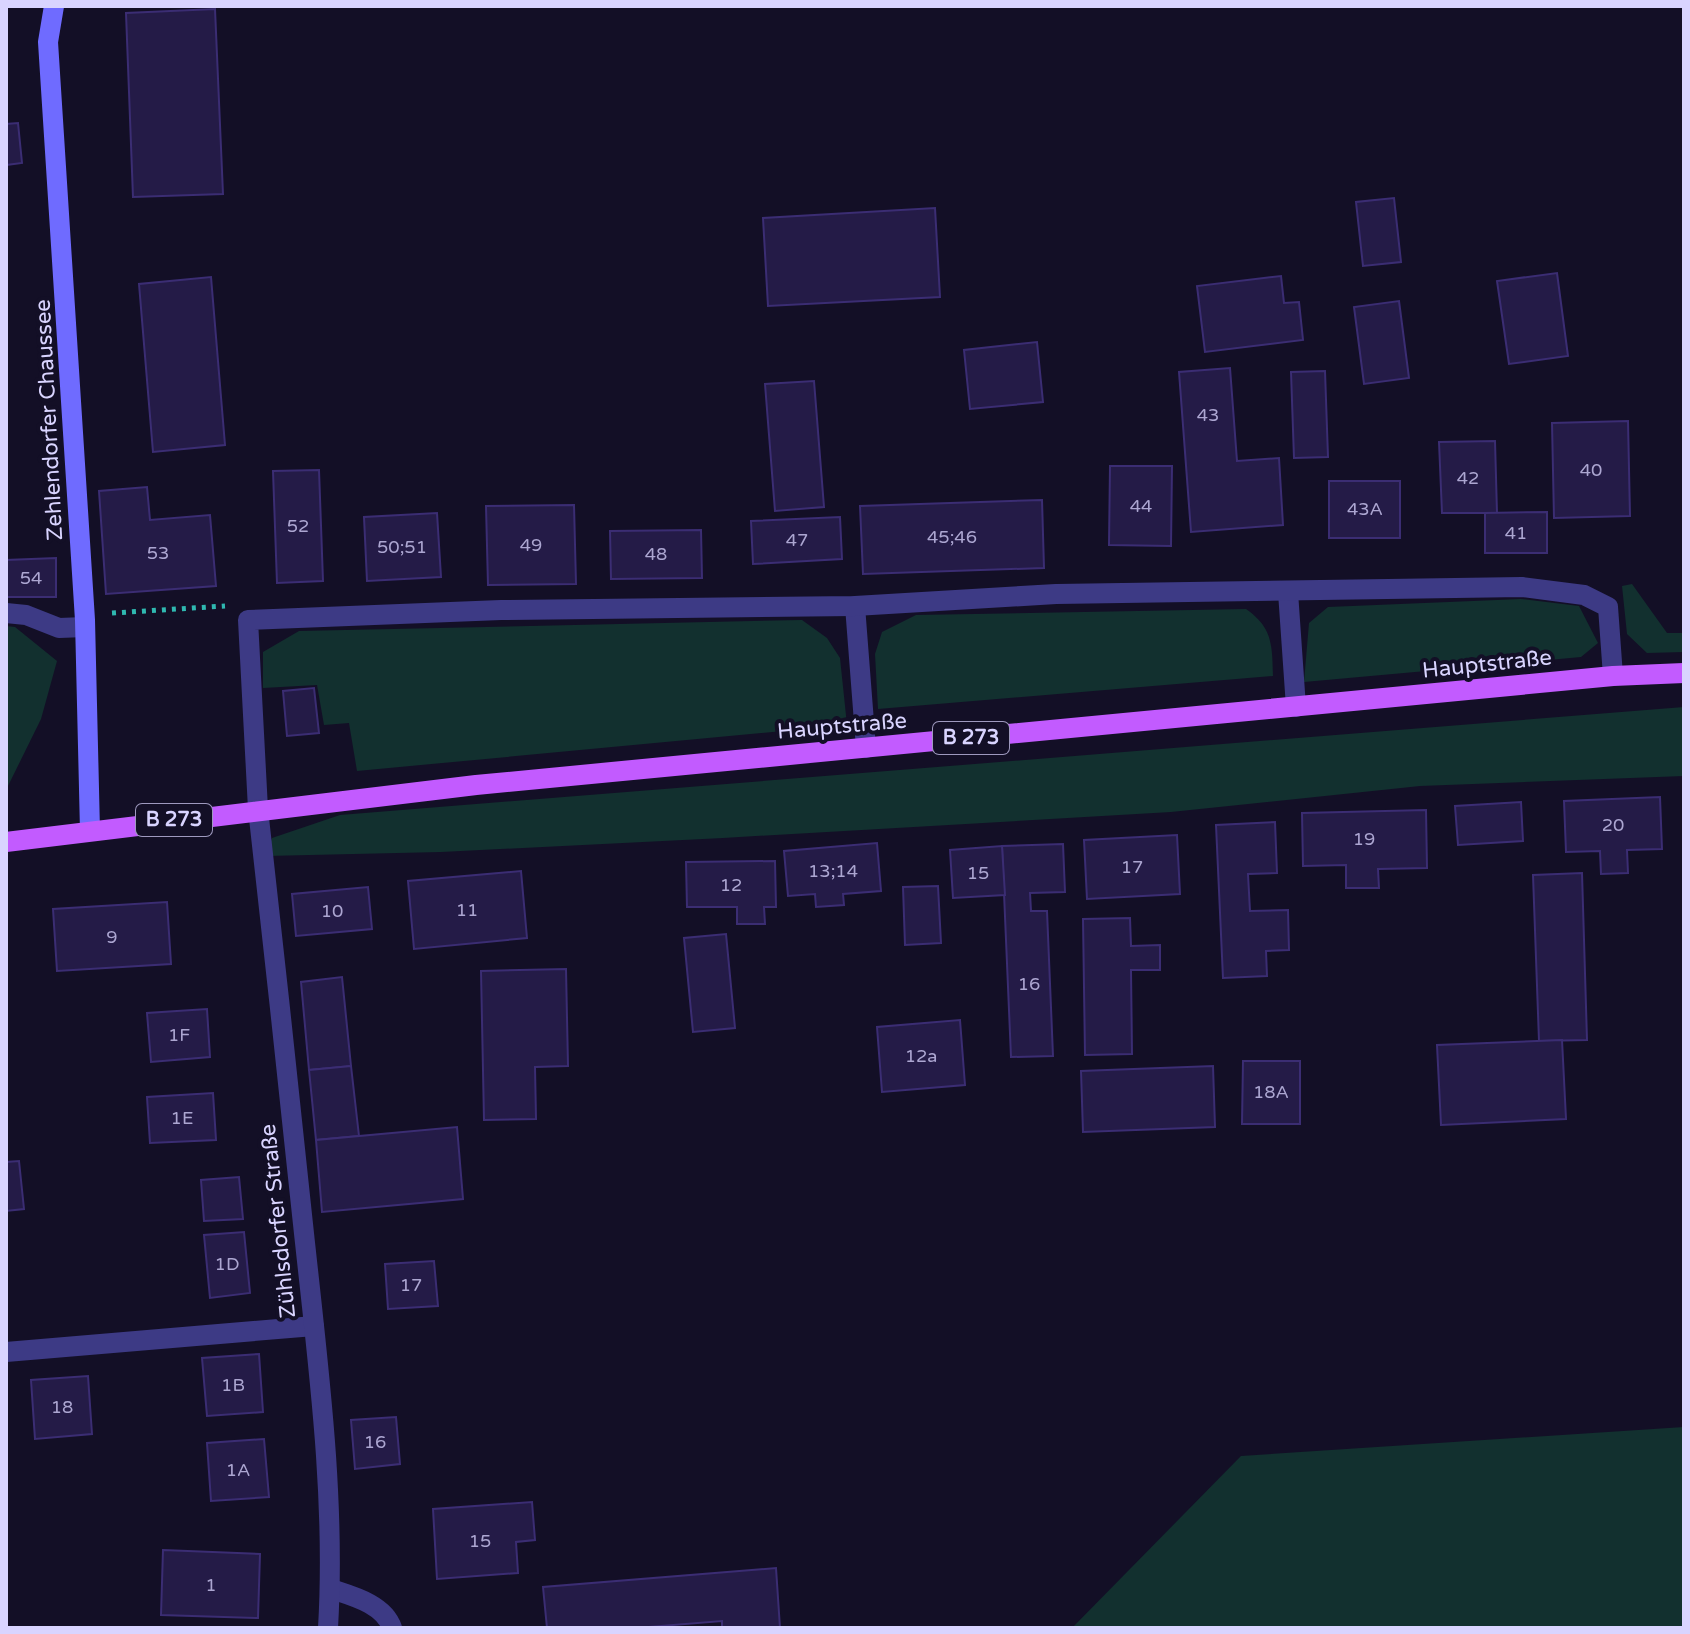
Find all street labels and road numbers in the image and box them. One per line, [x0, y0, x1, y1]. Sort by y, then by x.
street label: Zehlendorfer Chaussee [30, 299, 68, 541]
street label: Hauptstraße [1421, 644, 1553, 684]
street label: Hauptstraße [776, 707, 908, 745]
road number: B 273 [933, 722, 1009, 754]
road number: B 273 [136, 804, 212, 836]
street label: Zühlsdorfer Straße [255, 1123, 301, 1319]

